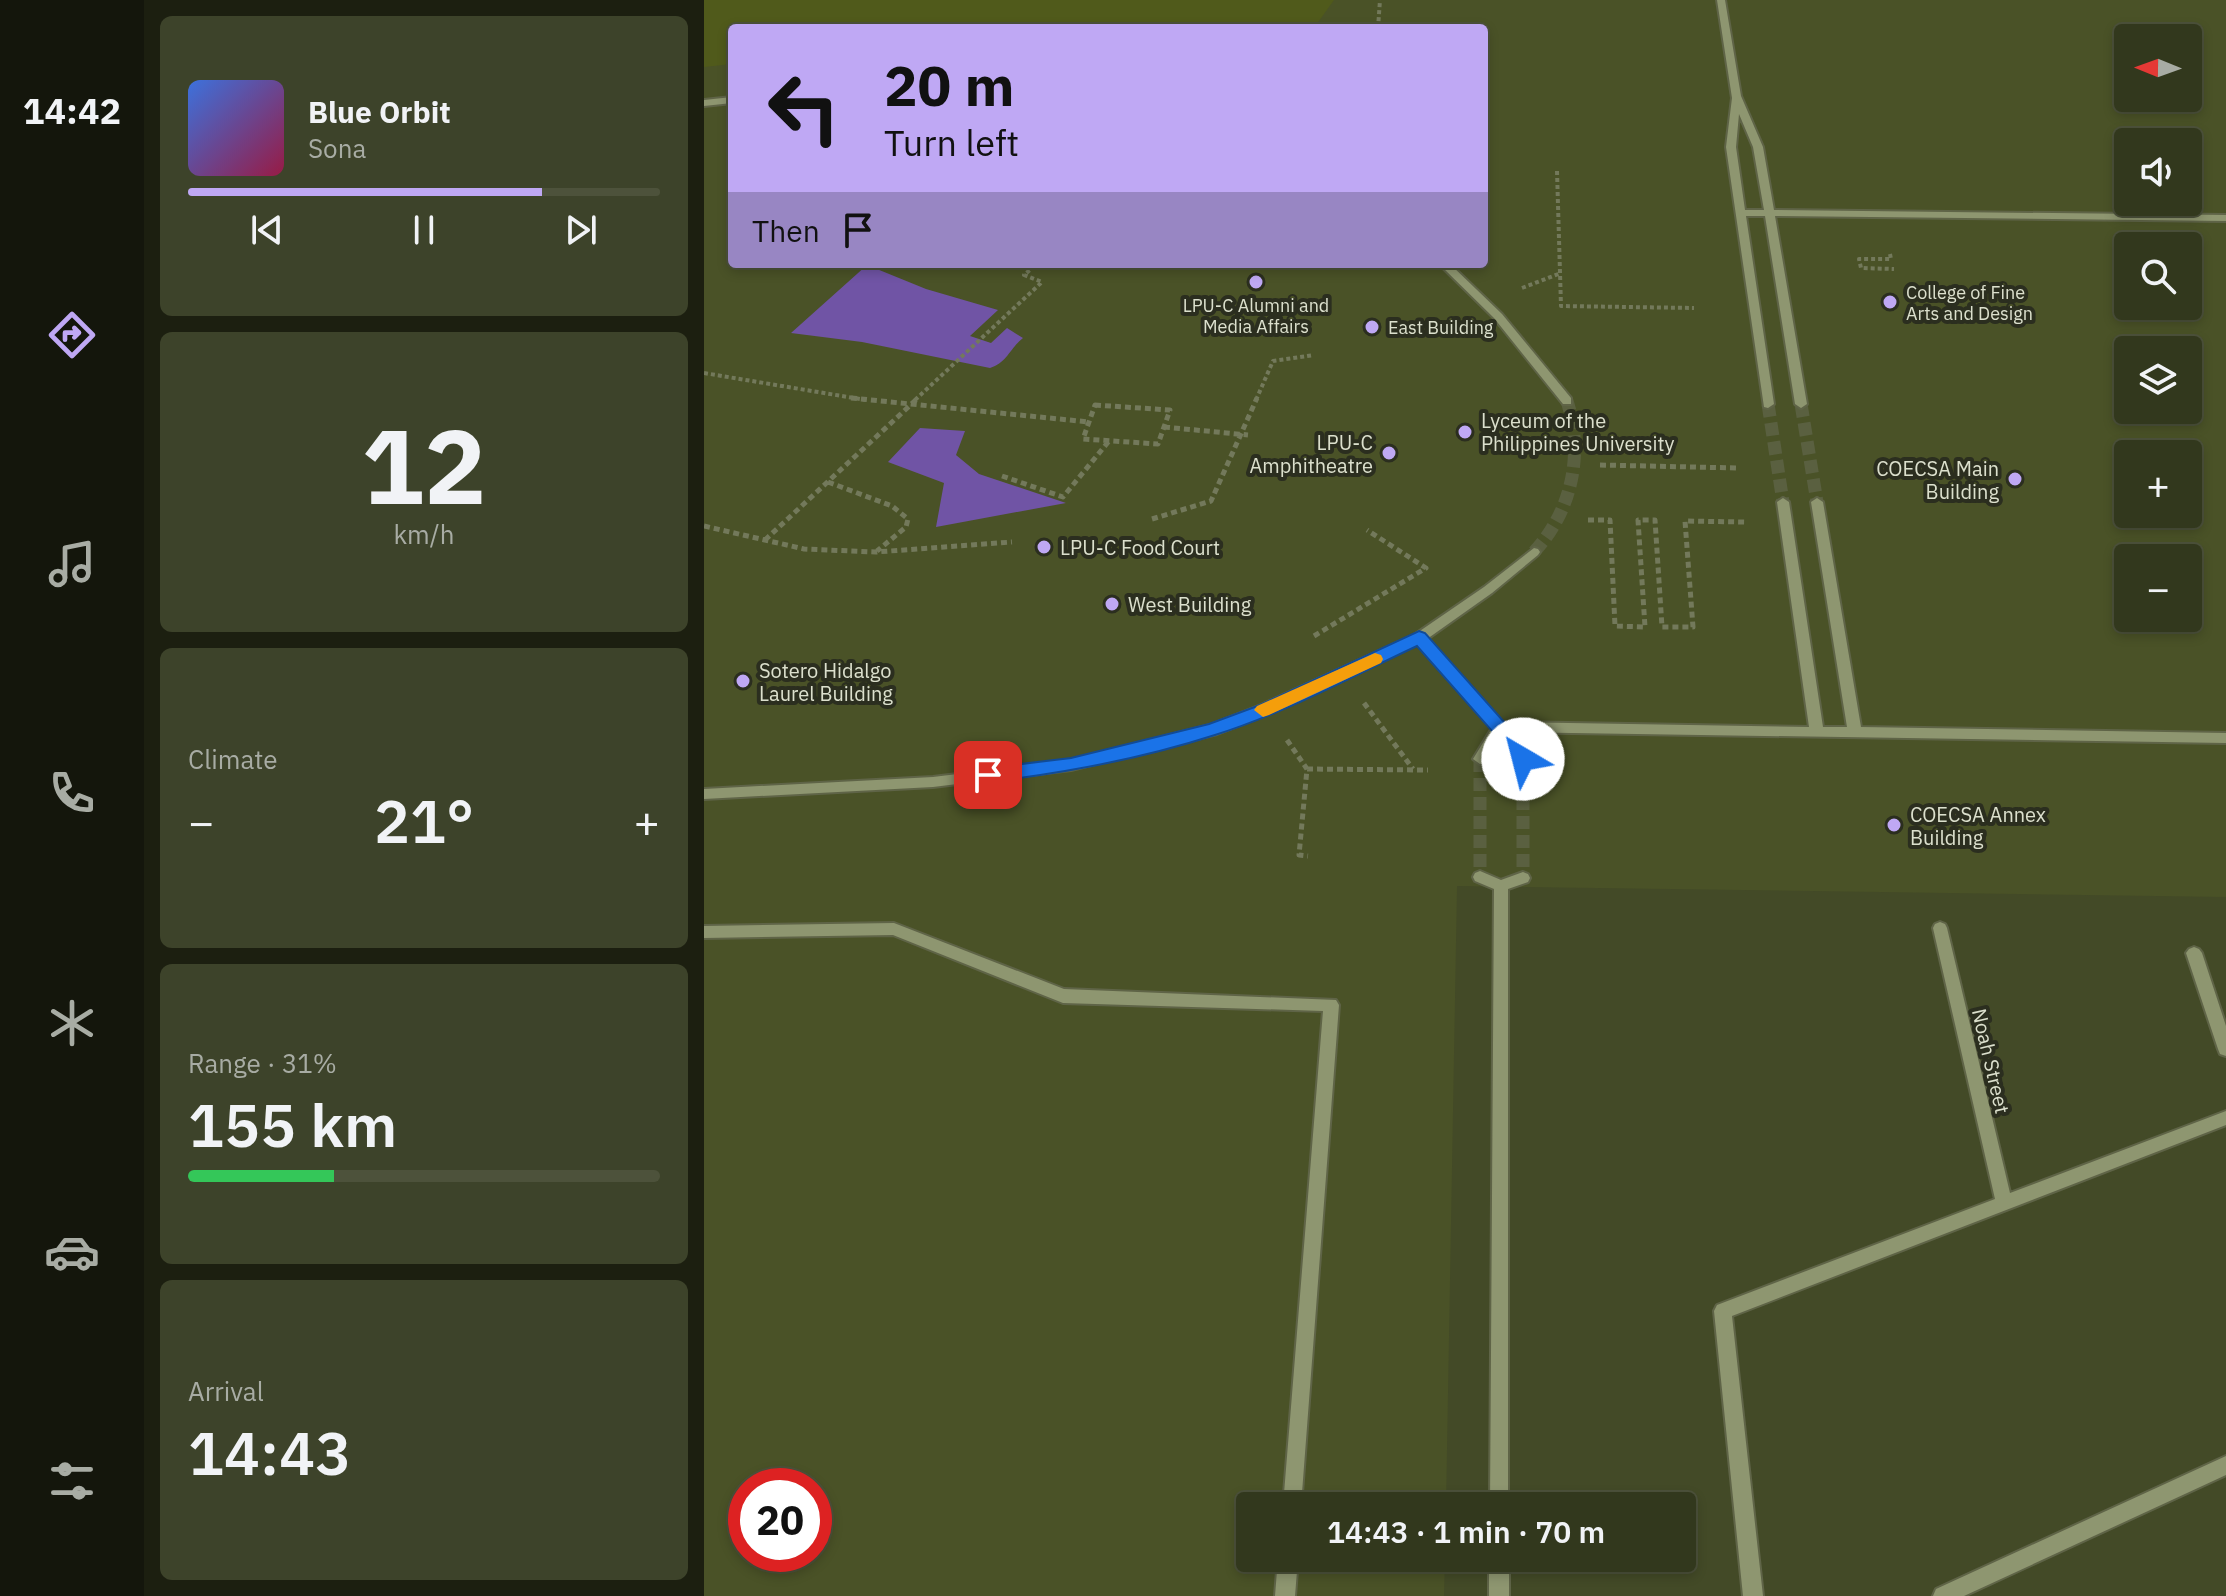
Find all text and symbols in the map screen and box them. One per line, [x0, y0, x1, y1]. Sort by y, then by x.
north arrow [2114, 24, 2202, 112]
map controls [2114, 24, 2202, 632]
text: 20 m [884, 49, 1014, 121]
icon: left [752, 56, 856, 160]
text: 14:42 [23, 87, 121, 134]
text: Blue Orbit [308, 92, 451, 131]
text: Turn left [884, 119, 1019, 166]
button: sound [2114, 128, 2202, 216]
text: Sona [308, 131, 366, 165]
icon: previous [245, 208, 289, 252]
icon: pause [402, 208, 446, 252]
icon: next [559, 208, 603, 252]
icon: arrive [836, 208, 880, 252]
text: Then [752, 211, 820, 250]
button: search [2114, 232, 2202, 320]
marker: LPU-C Alumni and Media Affairs [1247, 273, 1265, 291]
place label: College of Fine Arts and Design [1906, 281, 2033, 325]
marker: College of Fine Arts and Design [1881, 293, 1899, 311]
place label: LPU-C Alumni and Media Affairs [1183, 294, 1329, 338]
icon: directions [44, 307, 100, 363]
place label: East Building [1388, 316, 1494, 339]
marker: East Building [1363, 318, 1381, 336]
button: layers [2114, 336, 2202, 424]
text: 12 [362, 397, 486, 533]
place label: Lyceum of the Philippines University [1481, 407, 1675, 457]
marker: Lyceum of the Philippines University [1456, 423, 1474, 441]
place label: LPU-C Amphitheatre [1249, 429, 1373, 479]
button: + [2114, 440, 2202, 528]
marker: LPU-C Amphitheatre [1380, 444, 1398, 462]
place label: COECSA Main Building [1876, 455, 1999, 505]
marker: COECSA Main Building [2006, 470, 2024, 488]
text: km/h [393, 517, 455, 551]
place label: LPU-C Food Court [1060, 534, 1220, 561]
icon: music [44, 536, 100, 592]
marker: LPU-C Food Court [1035, 538, 1053, 556]
button: − [2114, 544, 2202, 632]
place label: West Building [1128, 591, 1252, 618]
marker: West Building [1103, 595, 1121, 613]
place label: Sotero Hidalgo Laurel Building [759, 657, 893, 707]
marker: Sotero Hidalgo Laurel Building [734, 672, 752, 690]
position arrow [1481, 717, 1565, 801]
pin [954, 741, 1022, 809]
text: Climate [188, 742, 278, 776]
icon: arrive [966, 753, 1010, 797]
icon: phone [44, 765, 100, 821]
text: 21° [374, 781, 474, 860]
text: − [188, 793, 214, 850]
text: + [634, 793, 660, 850]
place label: COECSA Annex Building [1910, 801, 2046, 851]
marker: COECSA Annex Building [1885, 816, 1903, 834]
icon: climate [44, 995, 100, 1051]
street label: Noah Street [1966, 1006, 2016, 1116]
text: Range · 31% [188, 1046, 337, 1080]
text: 155 km [188, 1085, 397, 1164]
icon: car [44, 1224, 100, 1280]
text: Arrival [188, 1374, 264, 1408]
text: 14:43 [188, 1413, 351, 1492]
icon: filters [44, 1453, 100, 1509]
speed limit sign: 20 [728, 1468, 832, 1572]
text: 14:43 · 1 min · 70 m [1327, 1512, 1605, 1551]

